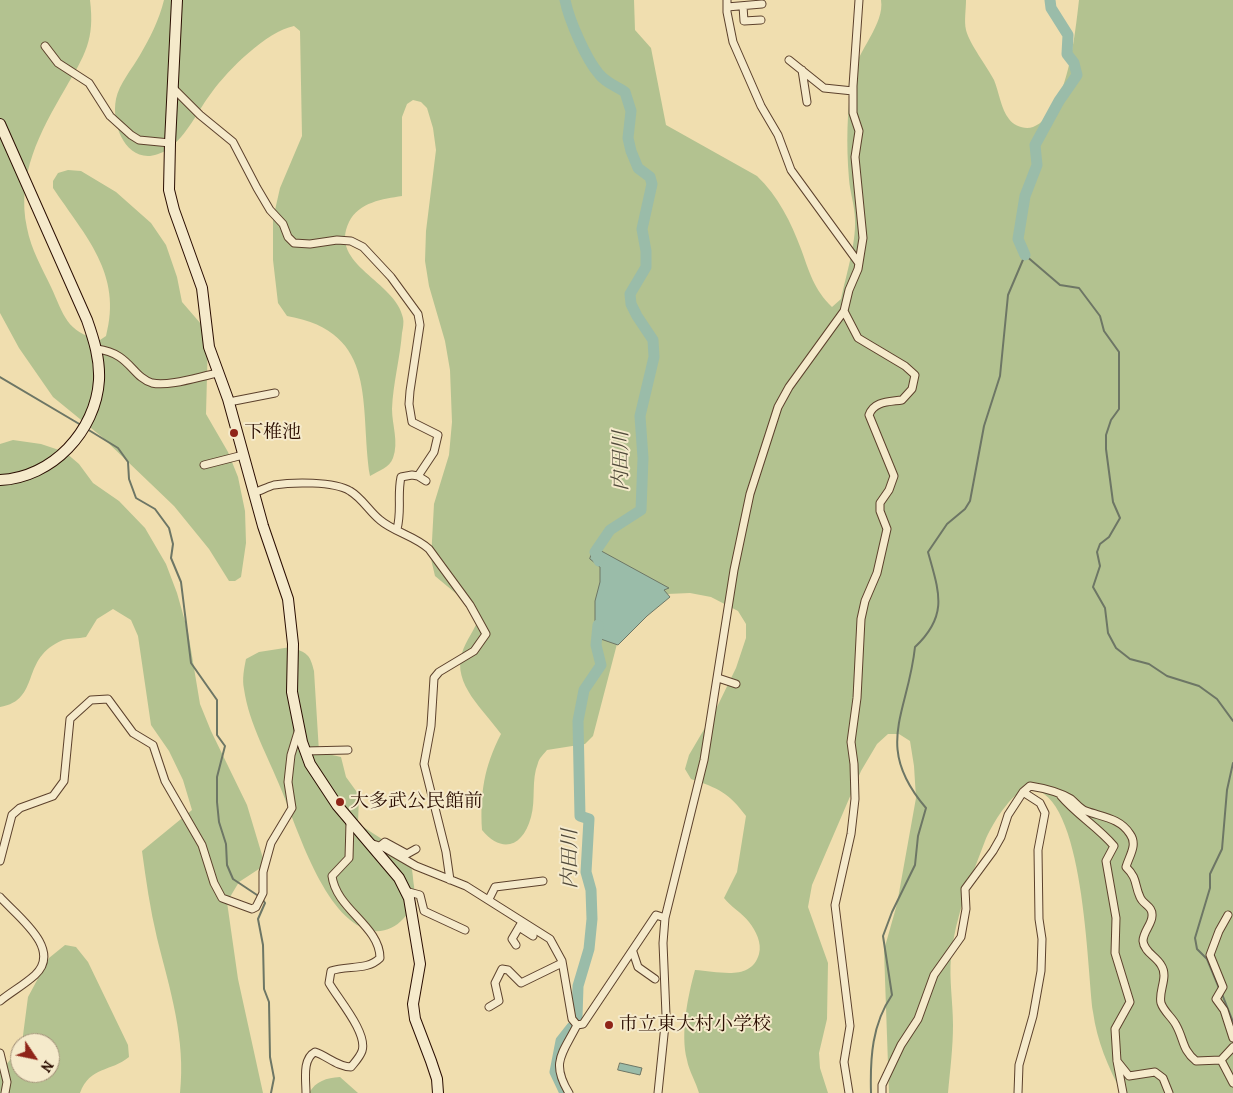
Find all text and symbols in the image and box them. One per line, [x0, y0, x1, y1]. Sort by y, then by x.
place label: 下椎池 [244, 422, 301, 444]
marker: 下椎池 [228, 427, 240, 439]
water label: 内田川 [610, 431, 634, 491]
place label: 大多武公民館前 [350, 791, 483, 813]
marker: 大多武公民館前 [334, 796, 346, 808]
water label: 内田川 [559, 829, 583, 889]
place label: 市立東大村小学校 [619, 1014, 771, 1036]
marker: 市立東大村小学校 [603, 1019, 615, 1031]
north arrow [10, 1033, 60, 1083]
text: N [36, 1057, 58, 1076]

